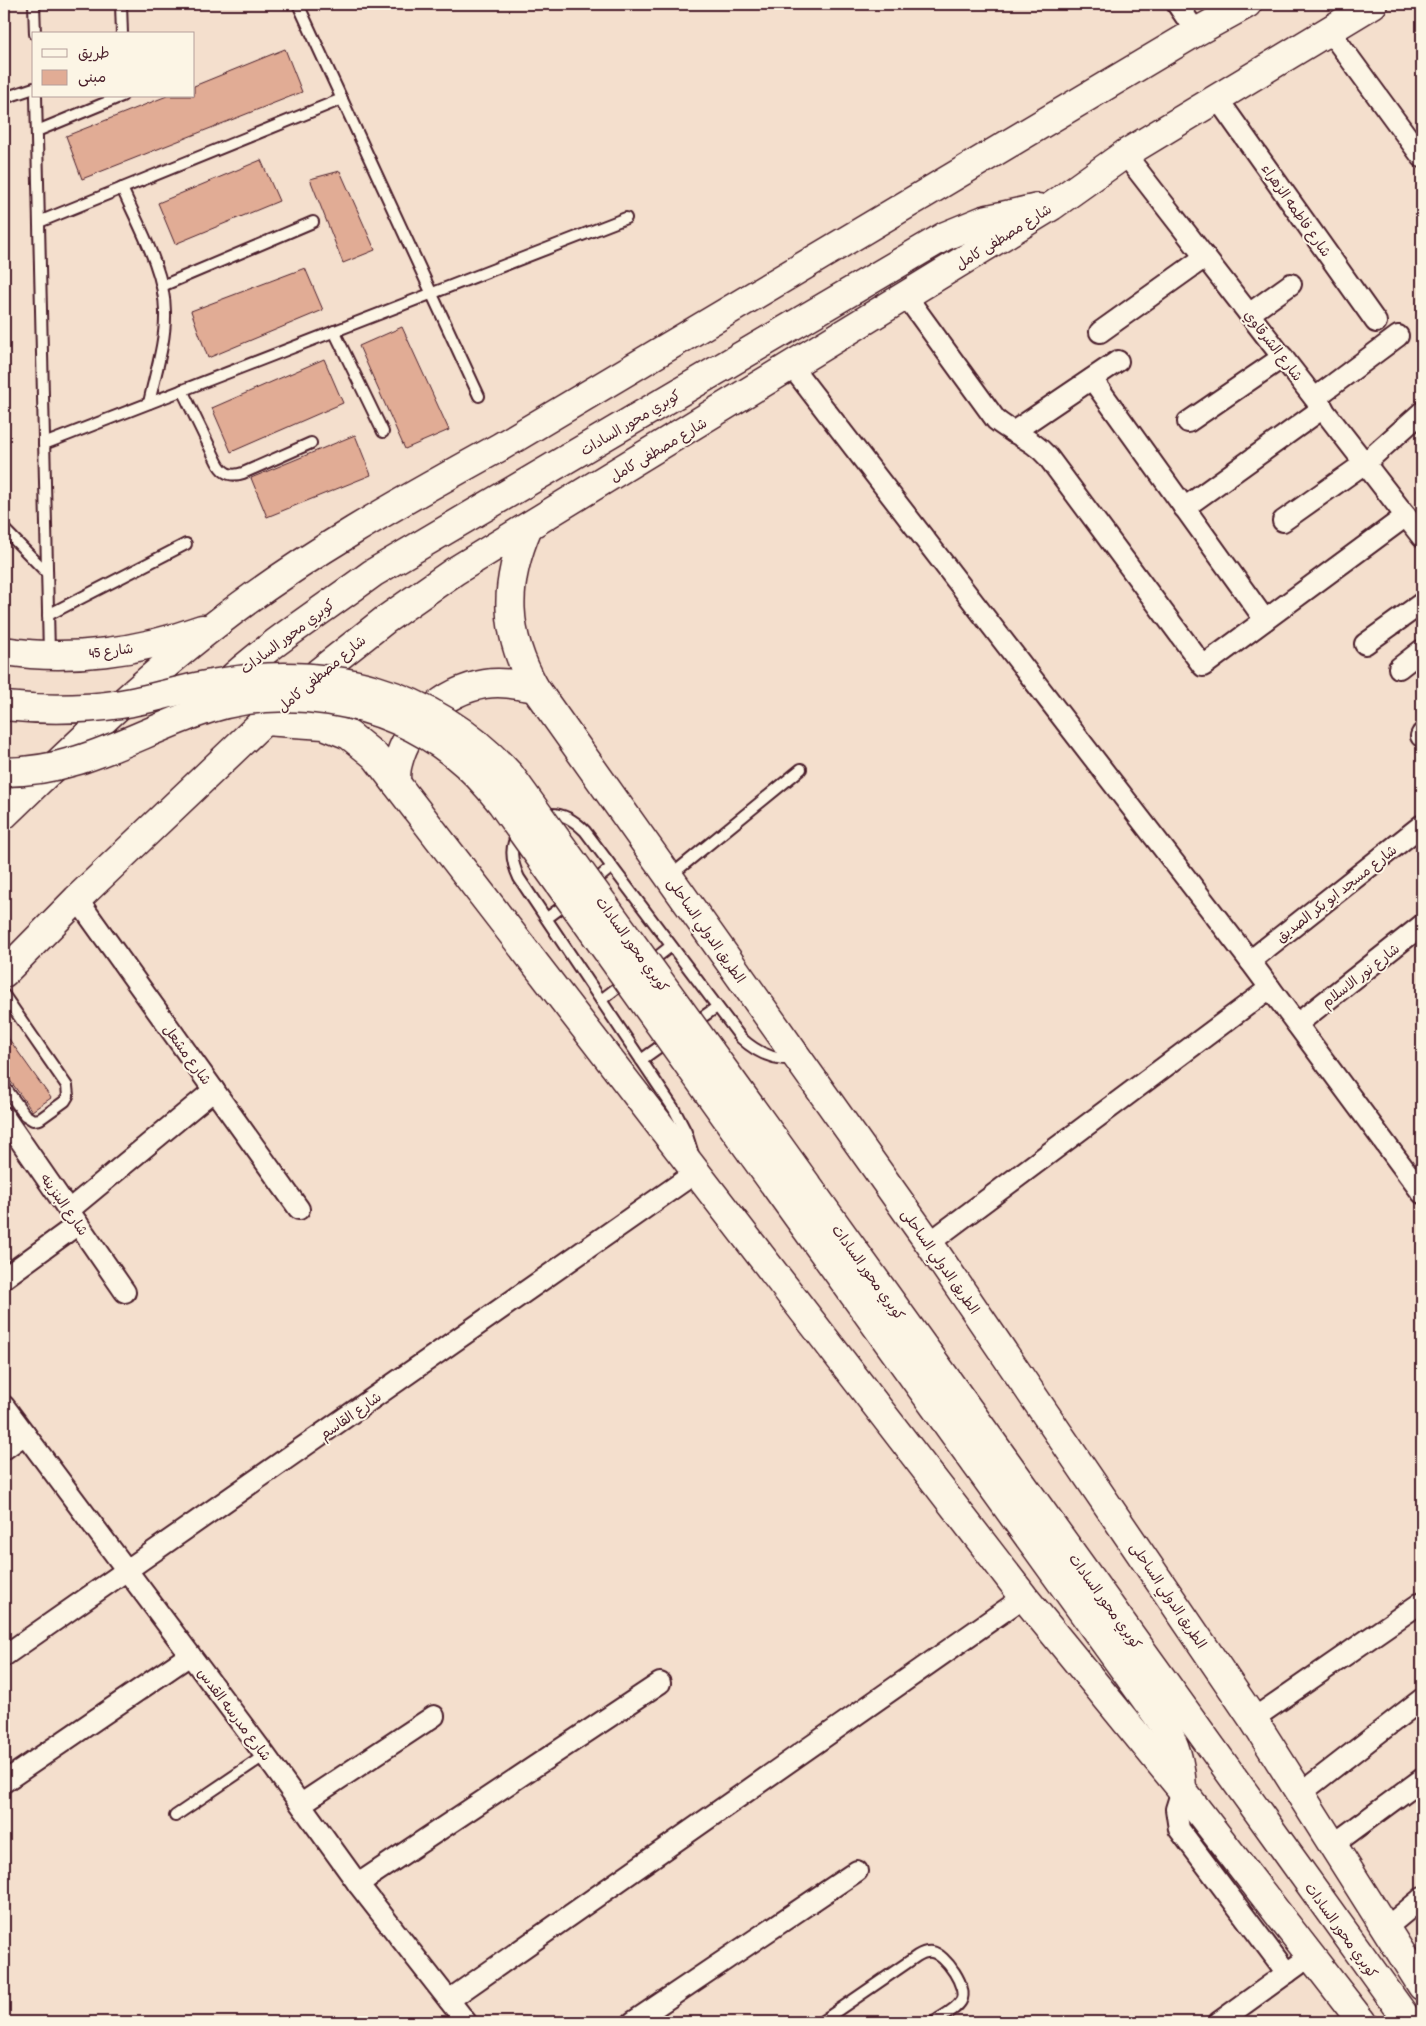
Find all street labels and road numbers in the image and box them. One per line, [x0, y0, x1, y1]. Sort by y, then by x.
street label: شارع فاطمه الزهراء [1257, 160, 1336, 261]
street label: شارع مصطفى كامل [951, 199, 1055, 274]
street label: شارع الشرقاوي [1239, 306, 1308, 386]
street label: كوبري محور السادات [576, 385, 685, 461]
street label: شارع مصطفى كامل [606, 412, 711, 486]
street label: كوبري محور السادات [236, 594, 339, 679]
street label: شارع مصطفى كامل [273, 630, 370, 716]
street label: شارع 45 [88, 638, 134, 663]
street label: شارع مسجد ابو بكر الصديق [1272, 840, 1401, 947]
street label: الطريق الدولي الساحلى [660, 874, 750, 989]
street label: كوبري محور السادات [590, 893, 674, 997]
street label: شارع نور الاسلام [1317, 939, 1404, 1013]
street label: شارع مشعل [159, 1020, 216, 1089]
street label: شارع البنزينه [36, 1169, 93, 1239]
street label: الطريق الدولي الساحلى [894, 1205, 984, 1320]
street label: كوبري محور السادات [826, 1221, 910, 1325]
street label: شارع القاسم [315, 1387, 386, 1445]
street label: الطريق الدولي الساحلى [1123, 1538, 1212, 1654]
street label: كوبري محور السادات [1063, 1550, 1147, 1654]
street label: شارع مدرسه القدس [193, 1664, 276, 1765]
street label: كوبري محور السادات [1299, 1879, 1383, 1983]

